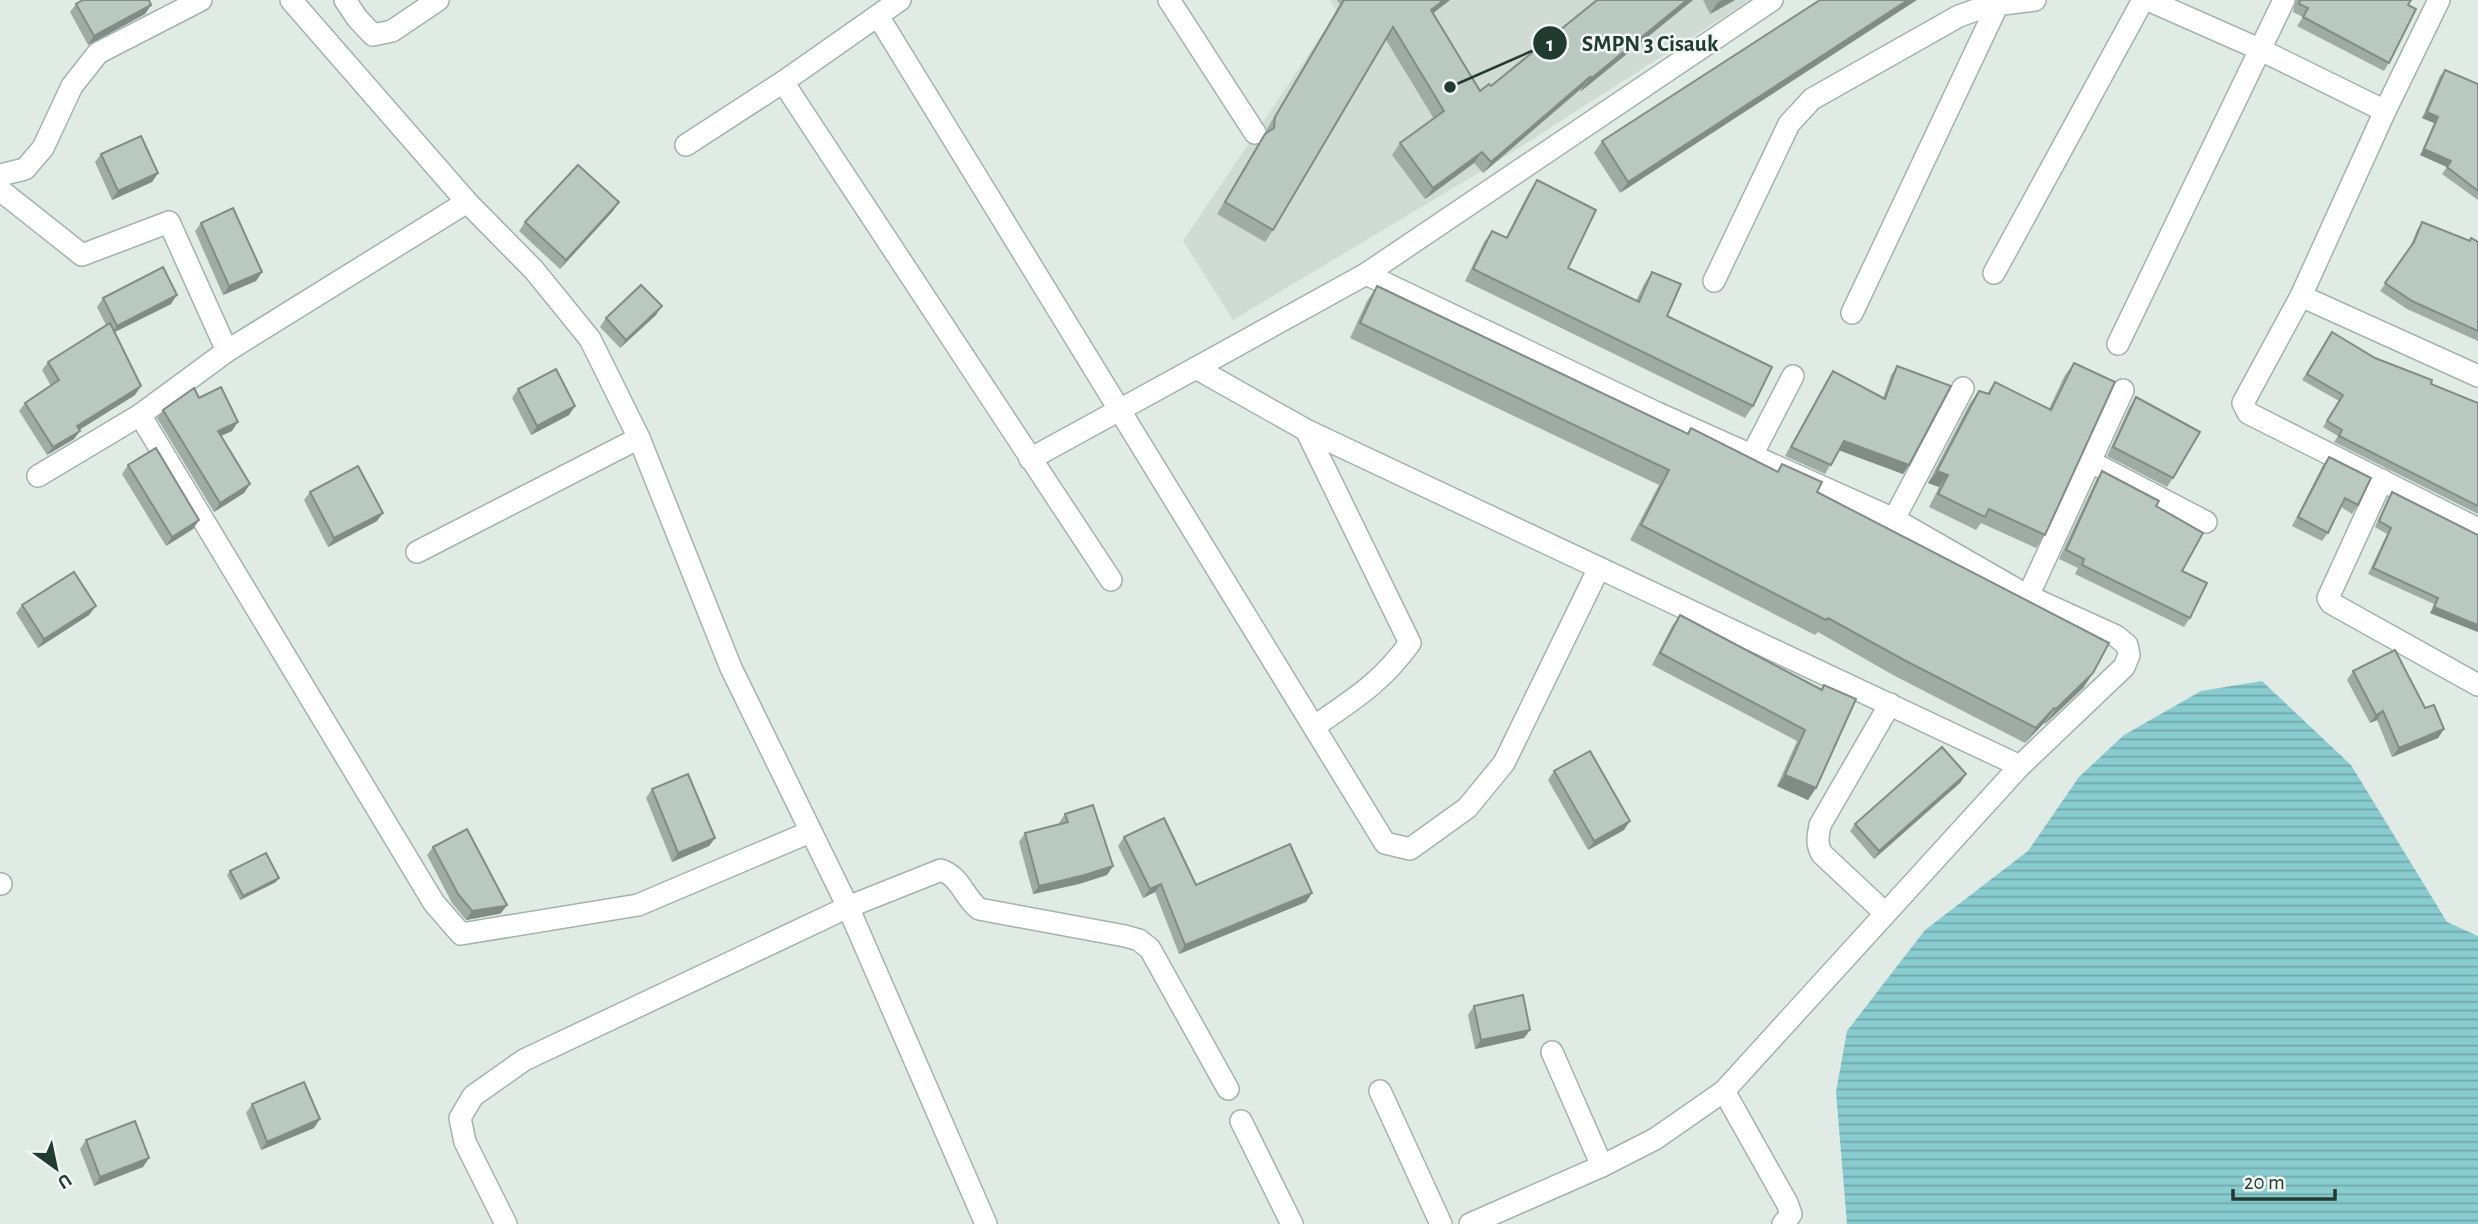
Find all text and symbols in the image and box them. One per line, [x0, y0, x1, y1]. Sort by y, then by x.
callout: SMPN 3 Cisauk [1532, 21, 1732, 65]
text: SMPN 3 Cisauk [1582, 33, 1719, 56]
text: 1 [1546, 34, 1554, 55]
north arrow [21, 1133, 91, 1203]
scale bar [2233, 1158, 2334, 1202]
text: U [54, 1170, 75, 1192]
text: 20 m [2244, 1172, 2285, 1193]

